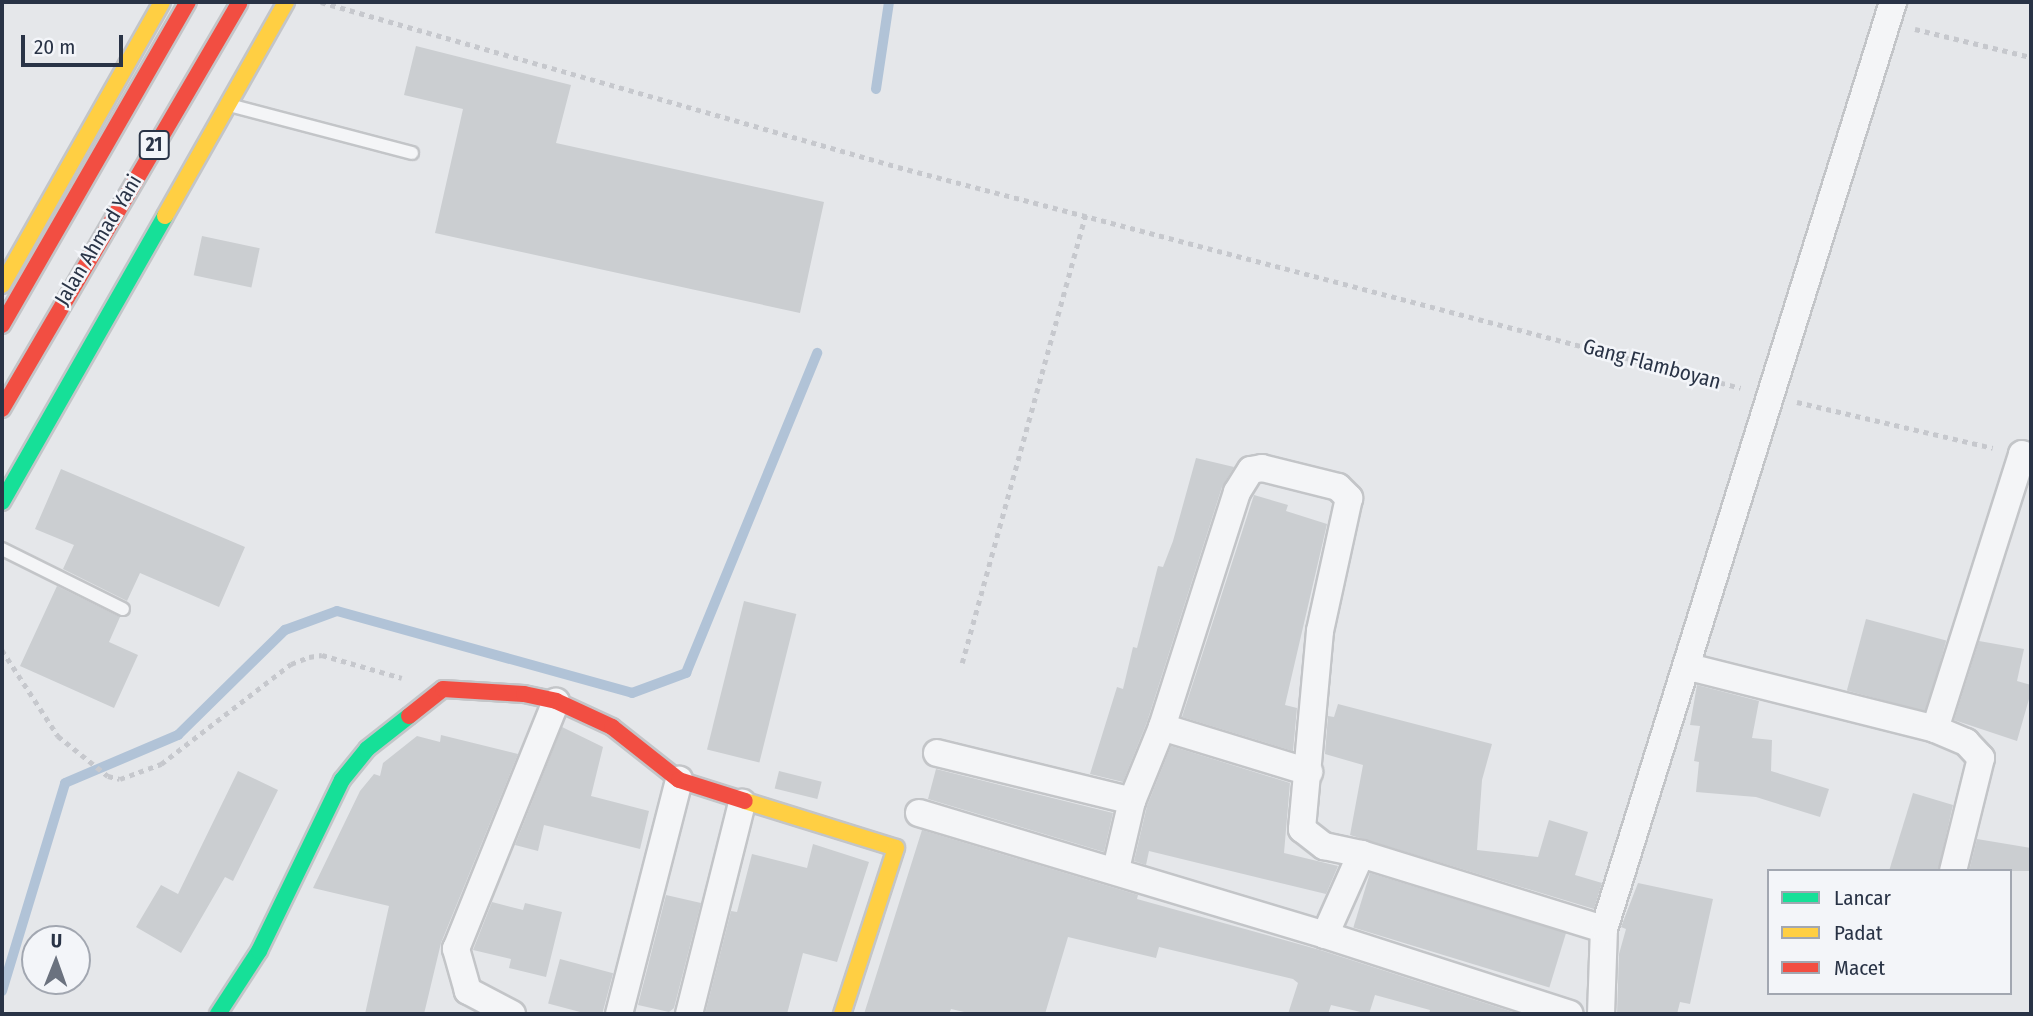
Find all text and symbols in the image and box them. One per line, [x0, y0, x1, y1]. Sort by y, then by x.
scale bar [24, 21, 126, 65]
text: 20 m [34, 34, 75, 60]
road number: 21 [138, 130, 170, 160]
street label: Jalan Ahmad Yani [49, 170, 147, 310]
street label: Gang Flamboyan [1580, 334, 1724, 394]
legend [1767, 869, 2012, 995]
text: Lancar [1834, 885, 1891, 911]
text: Padat [1834, 920, 1883, 946]
north arrow [21, 925, 91, 995]
text: U [51, 929, 62, 952]
text: Macet [1834, 955, 1885, 981]

